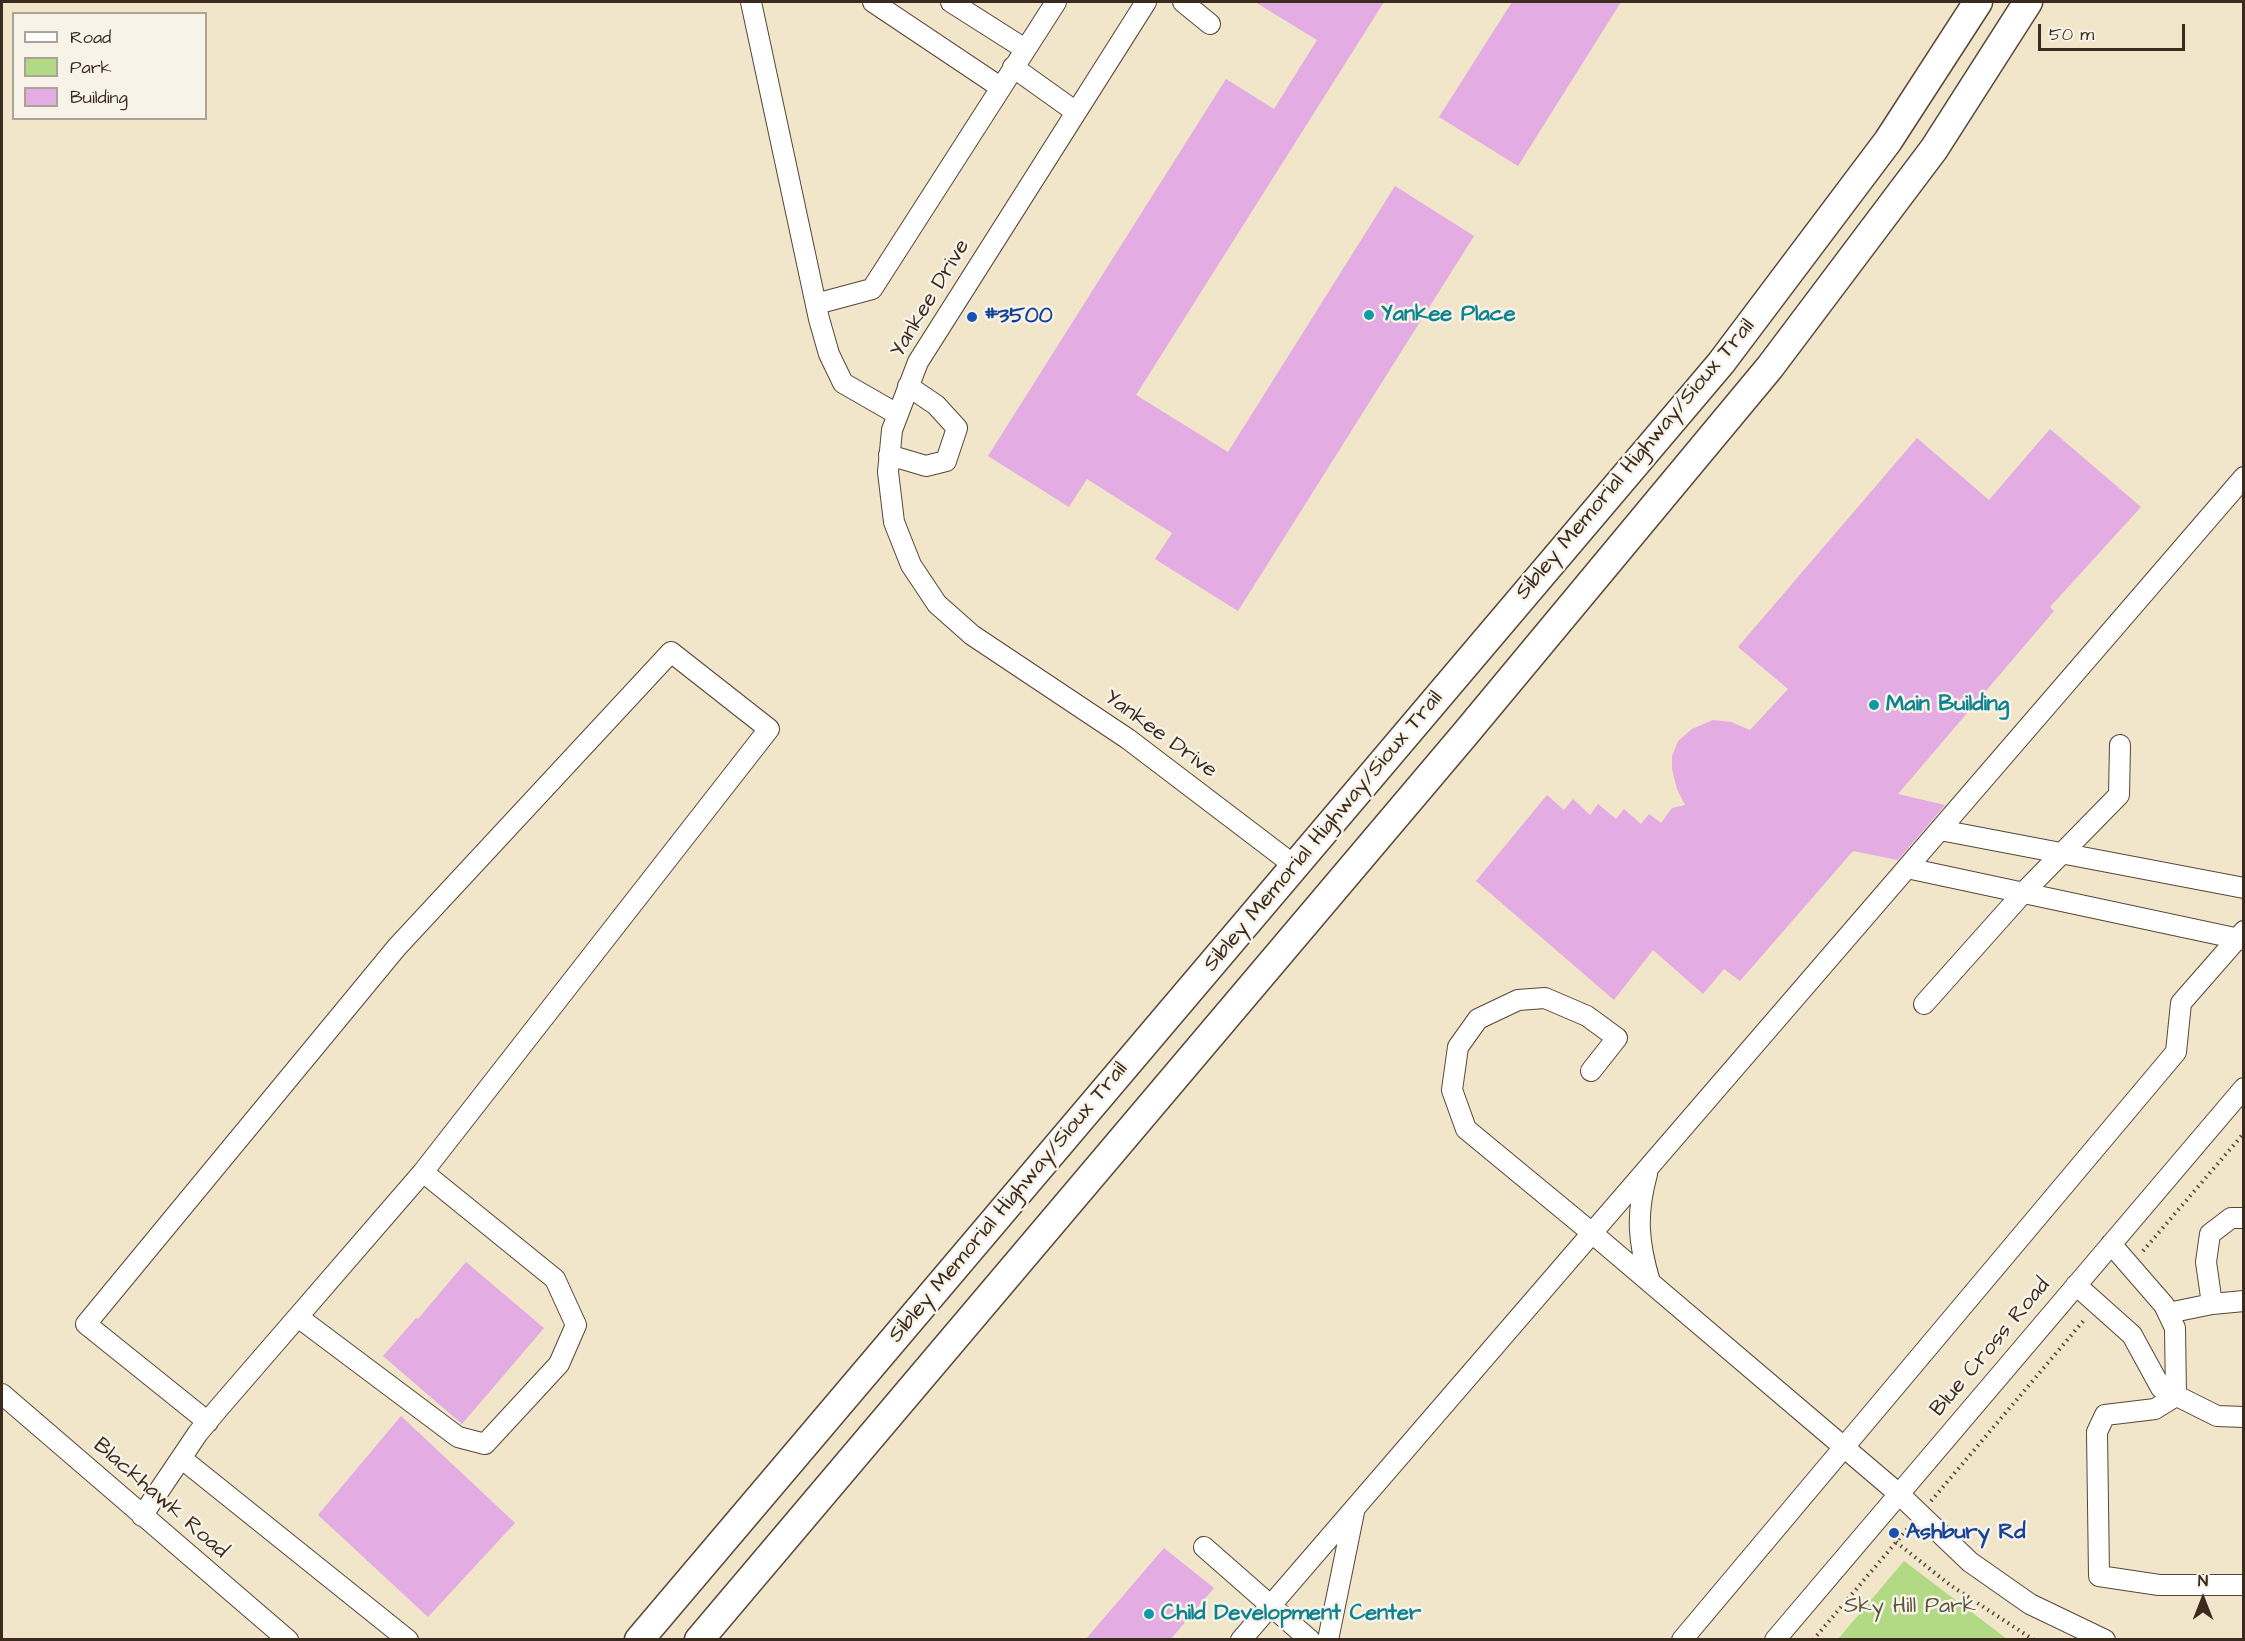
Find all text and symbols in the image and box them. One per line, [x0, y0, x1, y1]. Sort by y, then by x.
legend [12, 12, 207, 120]
scale bar [2041, 12, 2188, 50]
text: 50 m [2049, 22, 2094, 47]
text: Road [70, 25, 111, 50]
text: Park [70, 55, 112, 80]
text: Building [70, 85, 128, 110]
street label: Yankee Drive [885, 235, 977, 363]
place label: Yankee Place [1381, 302, 1516, 328]
place label: #3500 [984, 304, 1053, 330]
marker: Yankee Place [1362, 308, 1376, 322]
marker: #3500 [965, 310, 979, 324]
street label: Sibley Memorial Highway/Sioux Trail [1511, 314, 1761, 606]
street label: Yankee Drive [1098, 685, 1222, 785]
street label: Sibley Memorial Highway/Sioux Trail [1199, 686, 1449, 978]
place label: Main Building [1886, 692, 2009, 718]
marker: Main Building [1867, 698, 1881, 712]
street label: Sibley Memorial Highway/Sioux Trail [884, 1057, 1134, 1349]
street label: Blue Cross Road [1925, 1273, 2057, 1423]
street label: Blackhawk Road [87, 1433, 233, 1565]
place label: Ashbury Rd [1906, 1520, 2026, 1546]
marker: Ashbury Rd [1887, 1526, 1901, 1540]
north arrow [2173, 1569, 2233, 1629]
text: N [2198, 1570, 2208, 1592]
park label: Sky Hill Park [1844, 1594, 1976, 1620]
place label: Child Development Center [1161, 1601, 1421, 1627]
marker: Child Development Center [1142, 1607, 1156, 1621]

